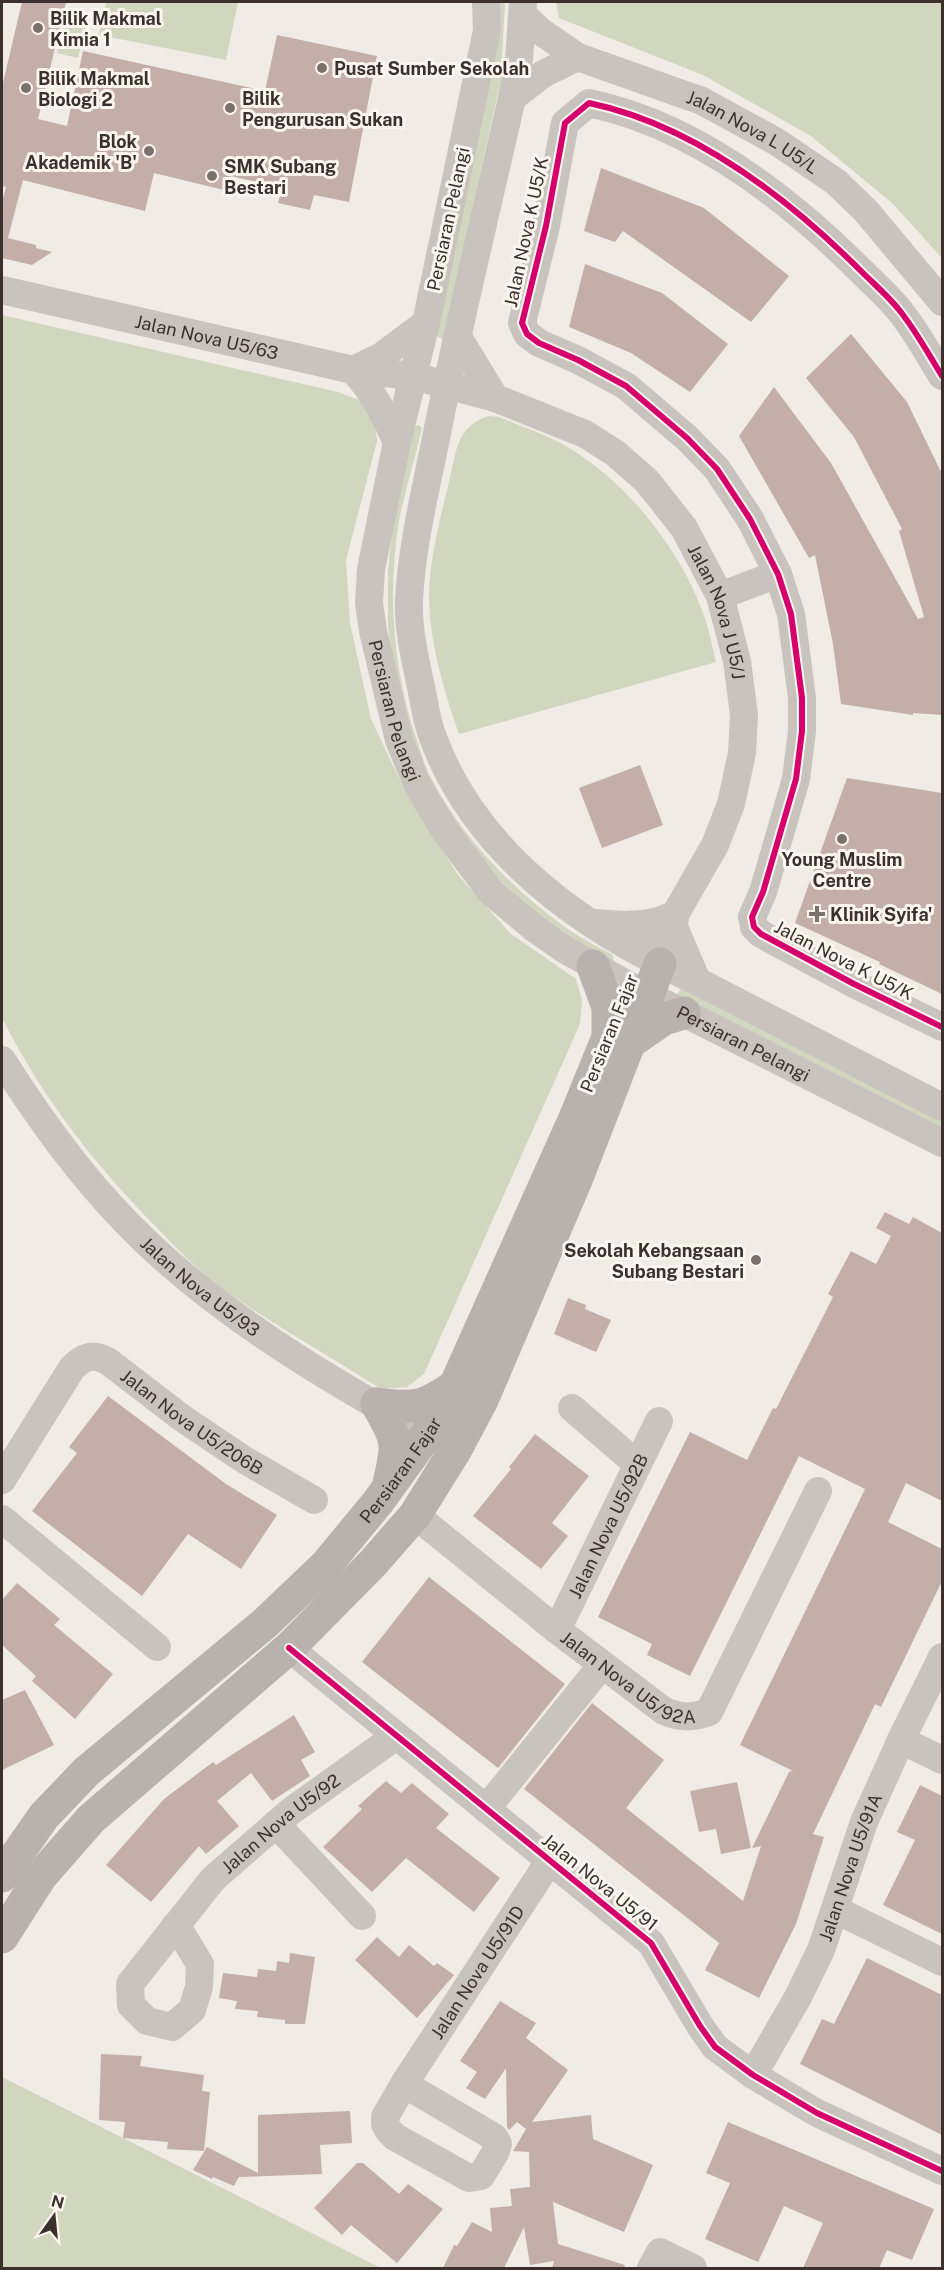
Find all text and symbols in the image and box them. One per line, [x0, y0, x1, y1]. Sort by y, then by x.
place label: Bilik Makmal Kimia 1 [50, 8, 162, 50]
marker: Bilik Makmal Kimia 1 [31, 21, 45, 35]
place label: Pusat Sumber Sekolah [334, 58, 529, 79]
marker: Pusat Sumber Sekolah [315, 61, 329, 75]
place label: Bilik Makmal Biologi 2 [38, 68, 150, 110]
marker: Bilik Makmal Biologi 2 [19, 81, 33, 95]
street label: Jalan Nova L U5/L [684, 86, 823, 178]
place label: Bilik Pengurusan Sukan [242, 88, 403, 130]
marker: Bilik Pengurusan Sukan [223, 101, 237, 115]
place label: Blok Akademik 'B' [25, 131, 138, 173]
marker: Blok Akademik 'B' [142, 144, 156, 158]
street label: Persiaran Pelangi [423, 145, 473, 293]
street label: Jalan Nova K U5/K [500, 155, 552, 309]
place label: SMK Subang Bestari [224, 156, 336, 198]
marker: SMK Subang Bestari [205, 169, 219, 183]
street label: Jalan Nova U5/63 [133, 310, 281, 363]
street label: Jalan Nova J U5/J [684, 541, 750, 680]
street label: Persiaran Pelangi [365, 637, 425, 784]
marker: Young Muslim Centre [835, 832, 849, 846]
place label: Young Muslim Centre [782, 849, 902, 891]
place label: Klinik Syifa' [830, 904, 932, 925]
marker: Klinik Syifa' [808, 905, 826, 923]
street label: Jalan Nova K U5/K [771, 916, 917, 1004]
street label: Persiaran Fajar [576, 971, 642, 1095]
street label: Persiaran Pelangi [673, 1001, 814, 1085]
street label: Jalan Nova U5/93 [137, 1232, 264, 1340]
place label: Sekolah Kebangsaan Subang Bestari [564, 1240, 744, 1282]
marker: Sekolah Kebangsaan Subang Bestari [749, 1253, 763, 1267]
street label: Jalan Nova U5/206B [117, 1365, 267, 1479]
street label: Persiaran Fajar [355, 1413, 445, 1527]
street label: Jalan Nova U5/92B [564, 1450, 652, 1601]
street label: Jalan Nova U5/92A [557, 1626, 696, 1727]
street label: Jalan Nova U5/92 [217, 1769, 344, 1877]
street label: Jalan Nova U5/91A [814, 1790, 886, 1944]
street label: Jalan Nova U5/91 [538, 1829, 662, 1935]
street label: Jalan Nova U5/91D [426, 1901, 528, 2043]
north arrow [24, 2186, 84, 2246]
text: N [49, 2191, 66, 2213]

